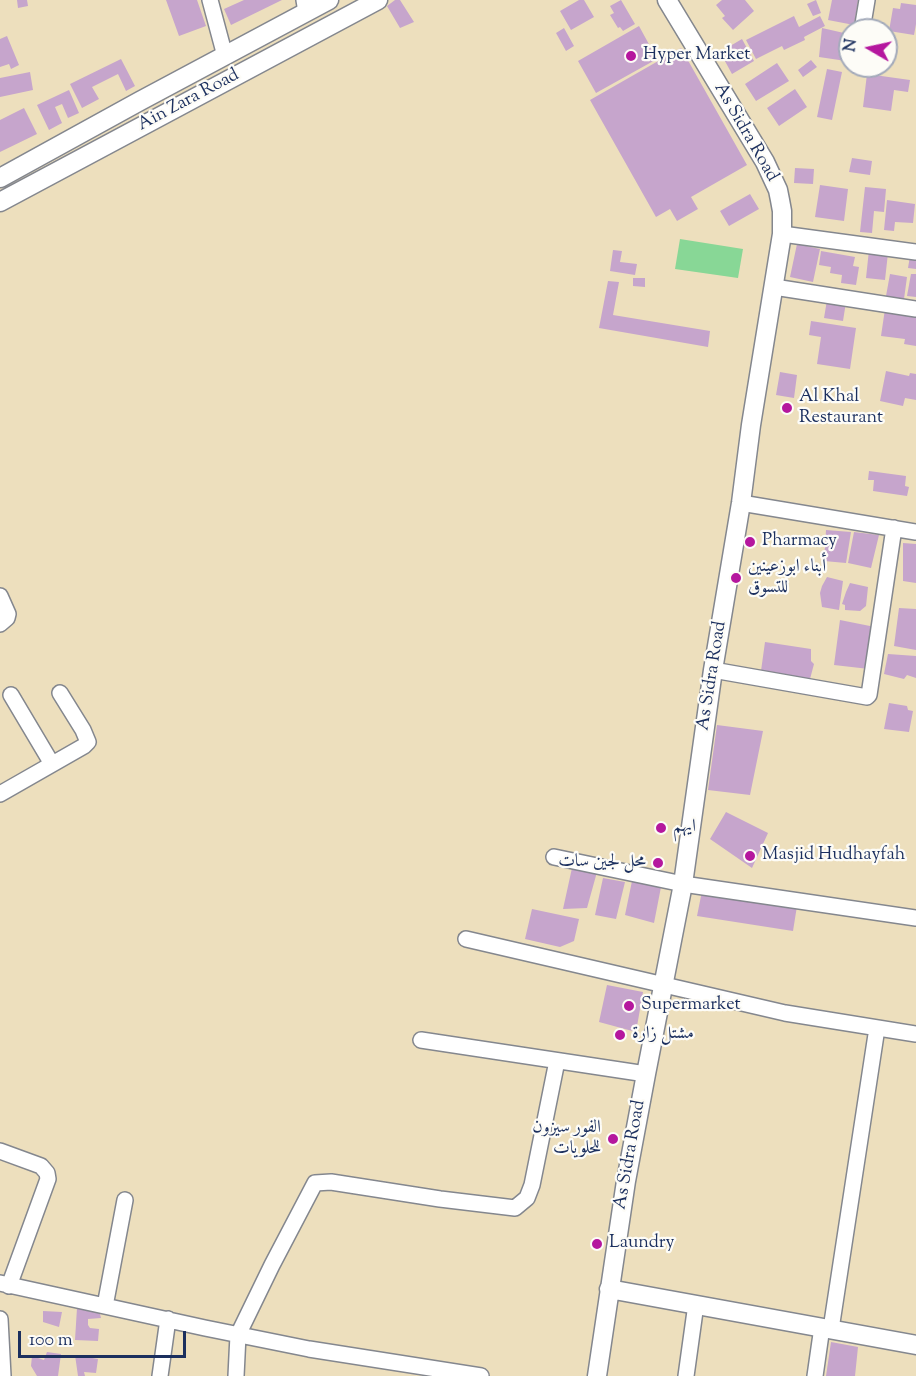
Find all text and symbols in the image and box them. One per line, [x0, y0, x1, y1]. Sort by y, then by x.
north arrow [838, 18, 898, 78]
text: N [839, 37, 864, 54]
place label: Hyper Market [643, 45, 750, 67]
marker: Hyper Market [624, 49, 638, 63]
street label: Ain Zara Road [135, 65, 243, 137]
street label: As Sidra Road [708, 80, 782, 186]
place label: Al Khal Restaurant [799, 387, 883, 430]
marker: Al Khal Restaurant [780, 401, 794, 415]
place label: Pharmacy [762, 531, 837, 553]
marker: Pharmacy [743, 535, 757, 549]
place label: أبناء ابوزعينين للتسوق [748, 557, 826, 600]
marker: أبناء ابوزعينين للتسوق [729, 571, 743, 585]
street label: As Sidra Road [694, 620, 732, 732]
place label: ايهم [673, 817, 696, 839]
marker: ايهم [654, 821, 668, 835]
place label: Masjid Hudhayfah [762, 845, 905, 867]
marker: Masjid Hudhayfah [743, 849, 757, 863]
place label: محل لجين سات [558, 852, 646, 874]
marker: محل لجين سات [651, 856, 665, 870]
place label: Supermarket [641, 995, 741, 1017]
marker: Supermarket [622, 999, 636, 1013]
place label: مشتل زارة [632, 1024, 694, 1046]
marker: مشتل زارة [613, 1028, 627, 1042]
street label: As Sidra Road [611, 1099, 651, 1211]
place label: الفور سيزون للحلويات [532, 1118, 601, 1160]
marker: الفور سيزون للحلويات [606, 1132, 620, 1146]
place label: Laundry [609, 1233, 674, 1255]
marker: Laundry [590, 1237, 604, 1251]
scale bar [21, 1319, 189, 1357]
text: 100 m [29, 1328, 73, 1354]

